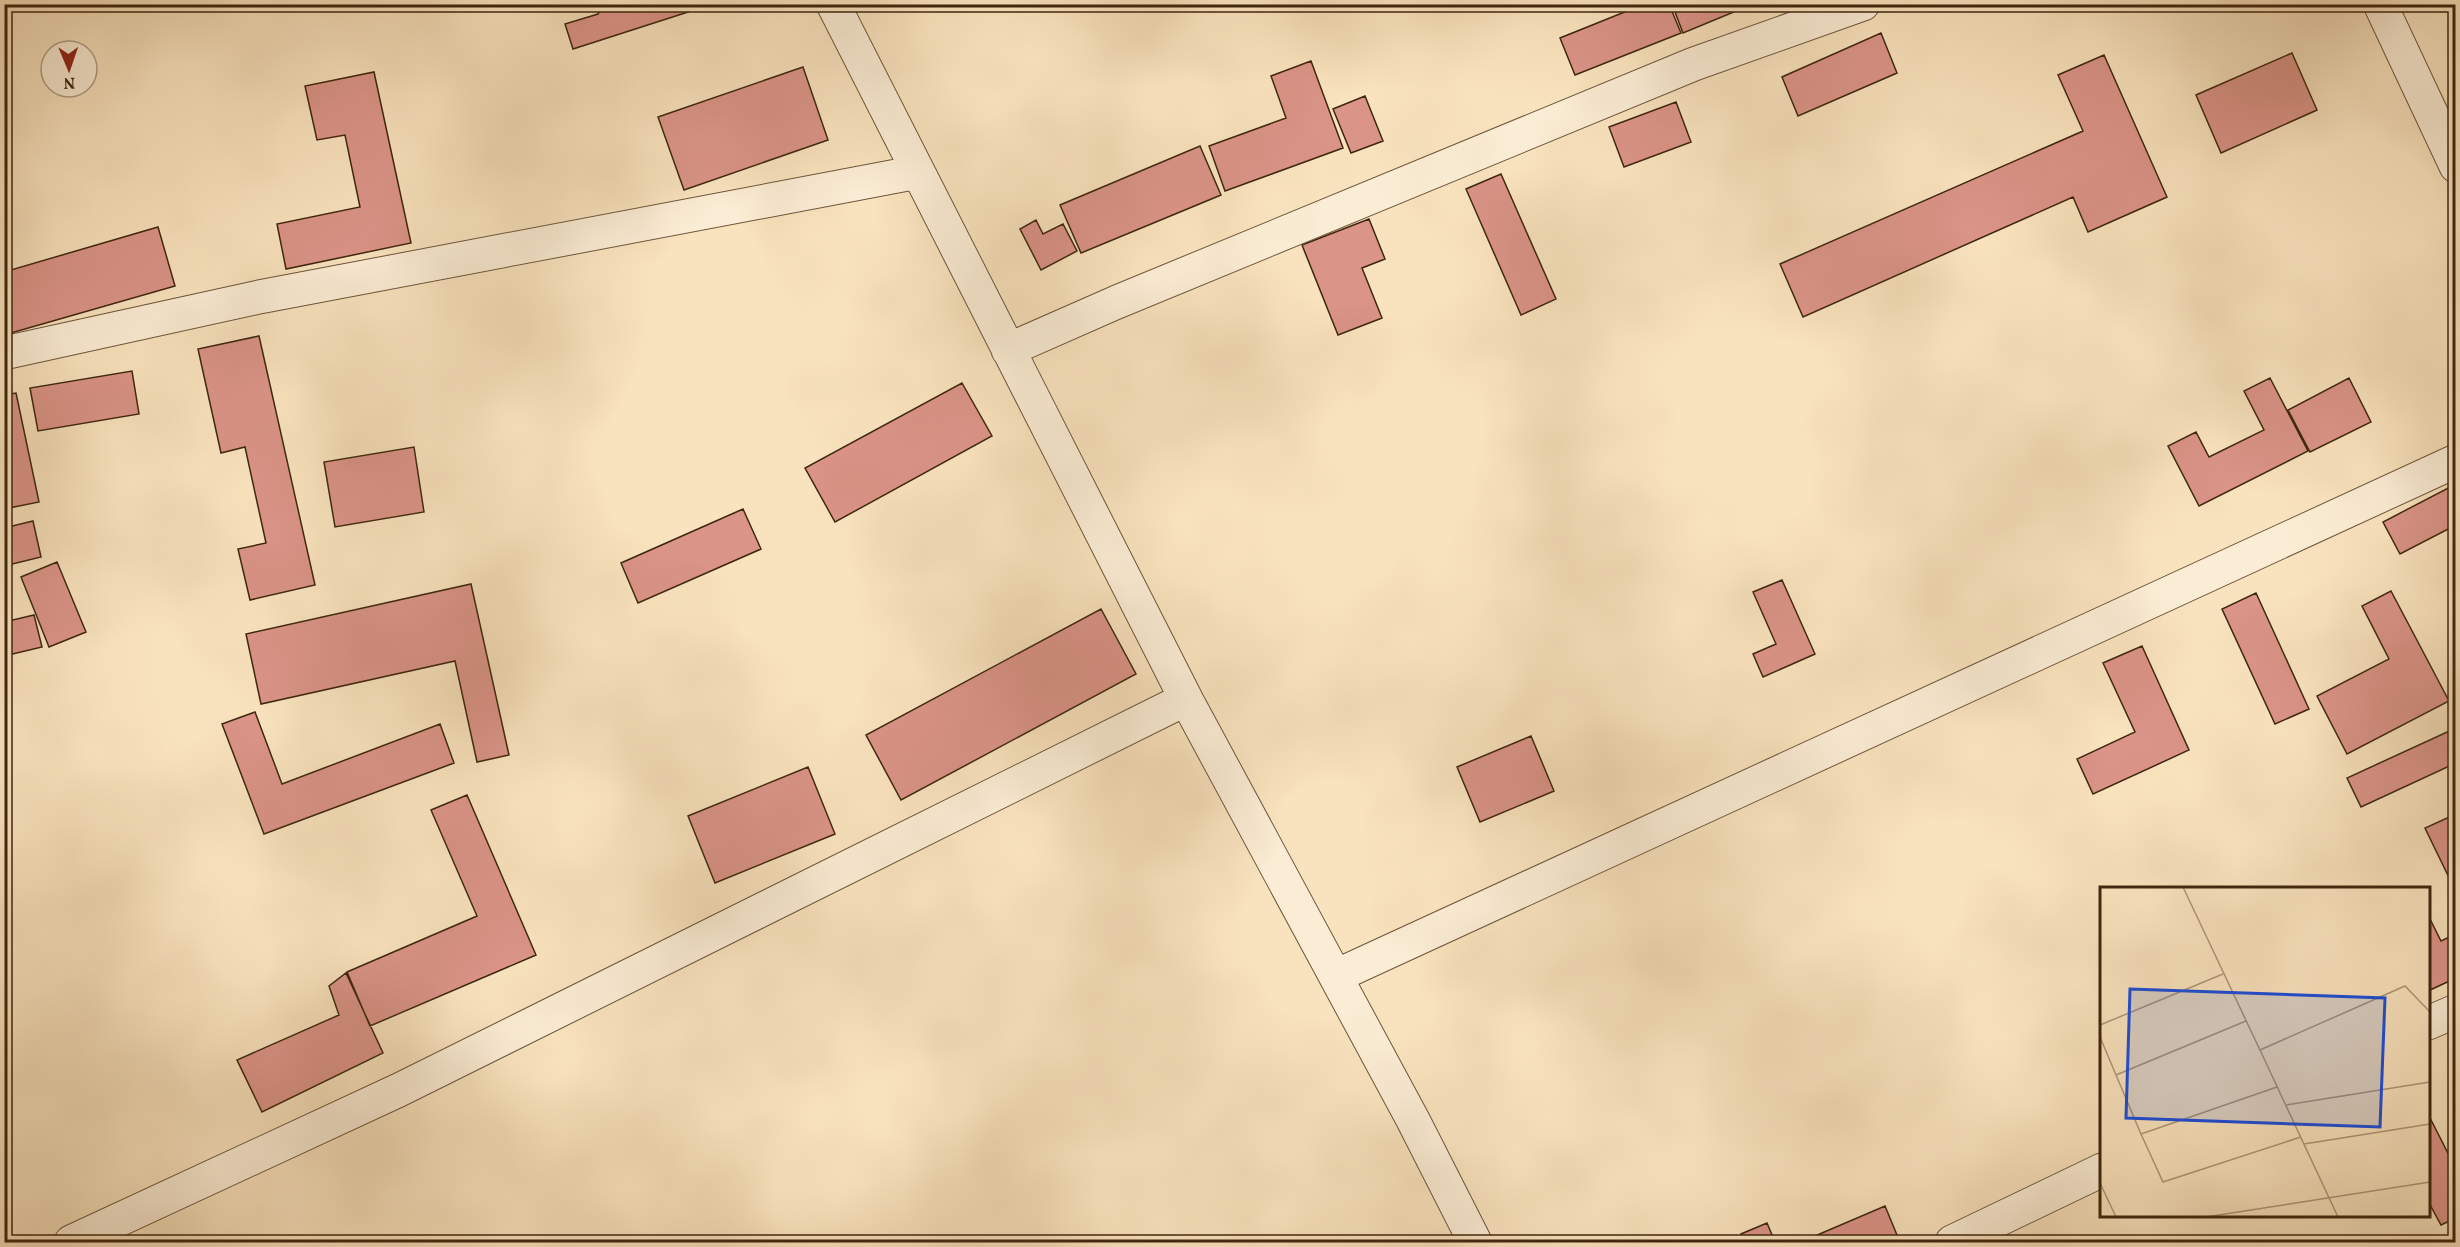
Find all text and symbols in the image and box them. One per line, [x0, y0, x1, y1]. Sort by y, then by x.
north arrow [39, 39, 99, 99]
text: N [63, 71, 76, 93]
inset map [2100, 887, 2430, 1217]

